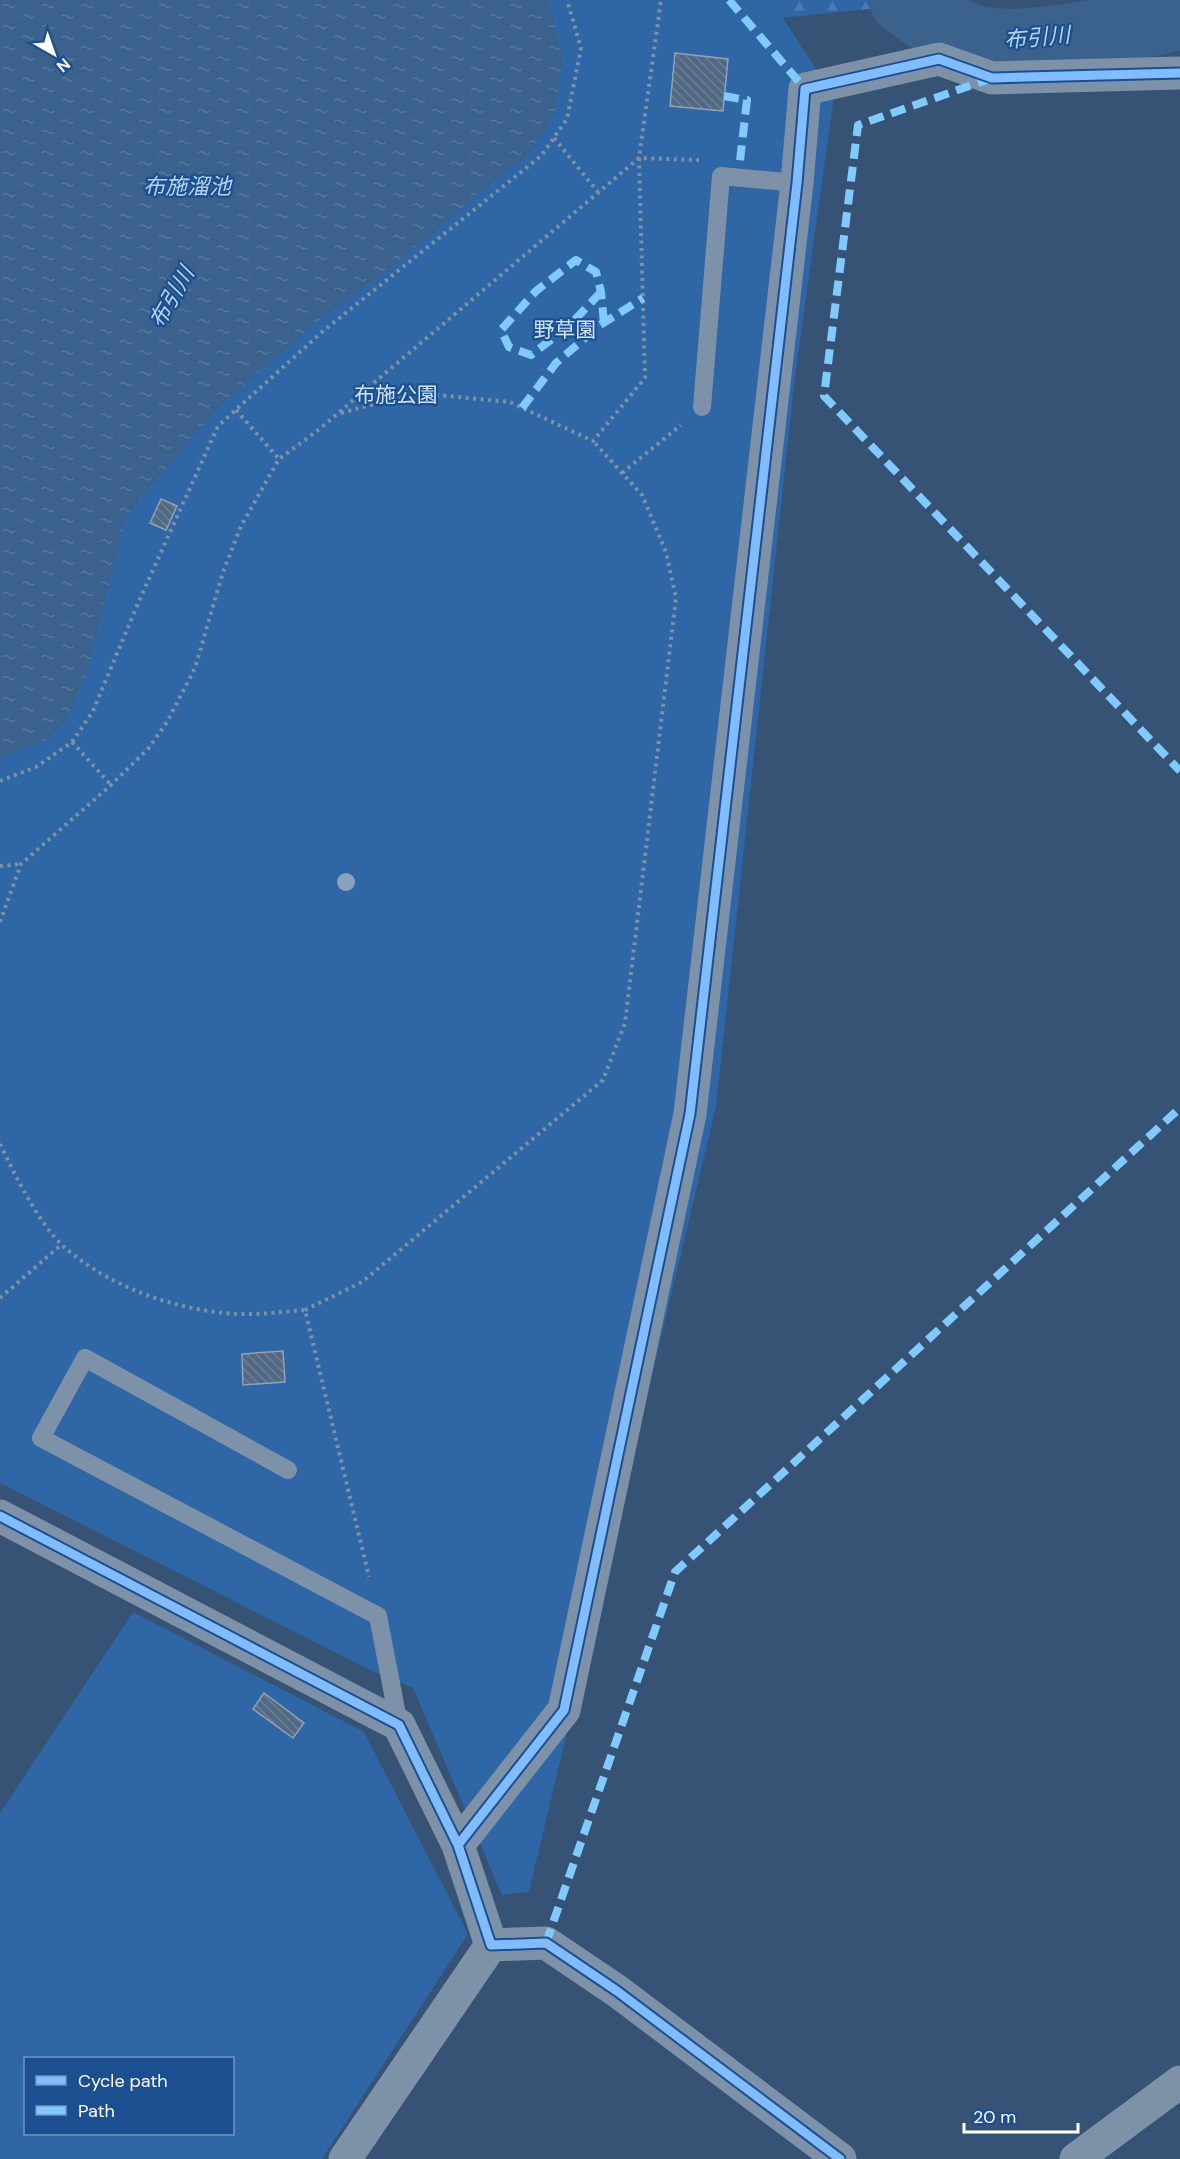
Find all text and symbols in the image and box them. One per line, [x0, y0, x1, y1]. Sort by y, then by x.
water label: 布引川 [1003, 20, 1073, 55]
north arrow [24, 24, 84, 84]
text: N [52, 53, 75, 77]
water label: 布施溜池 [143, 172, 233, 201]
water label: 布引川 [142, 260, 201, 333]
park label: 野草園 [534, 316, 597, 344]
park label: 布施公園 [354, 381, 438, 409]
legend [24, 2057, 234, 2135]
text: Cycle path [78, 2069, 168, 2093]
scale bar [964, 2096, 1078, 2134]
text: Path [78, 2099, 115, 2123]
text: 20 m [973, 2105, 1016, 2129]

